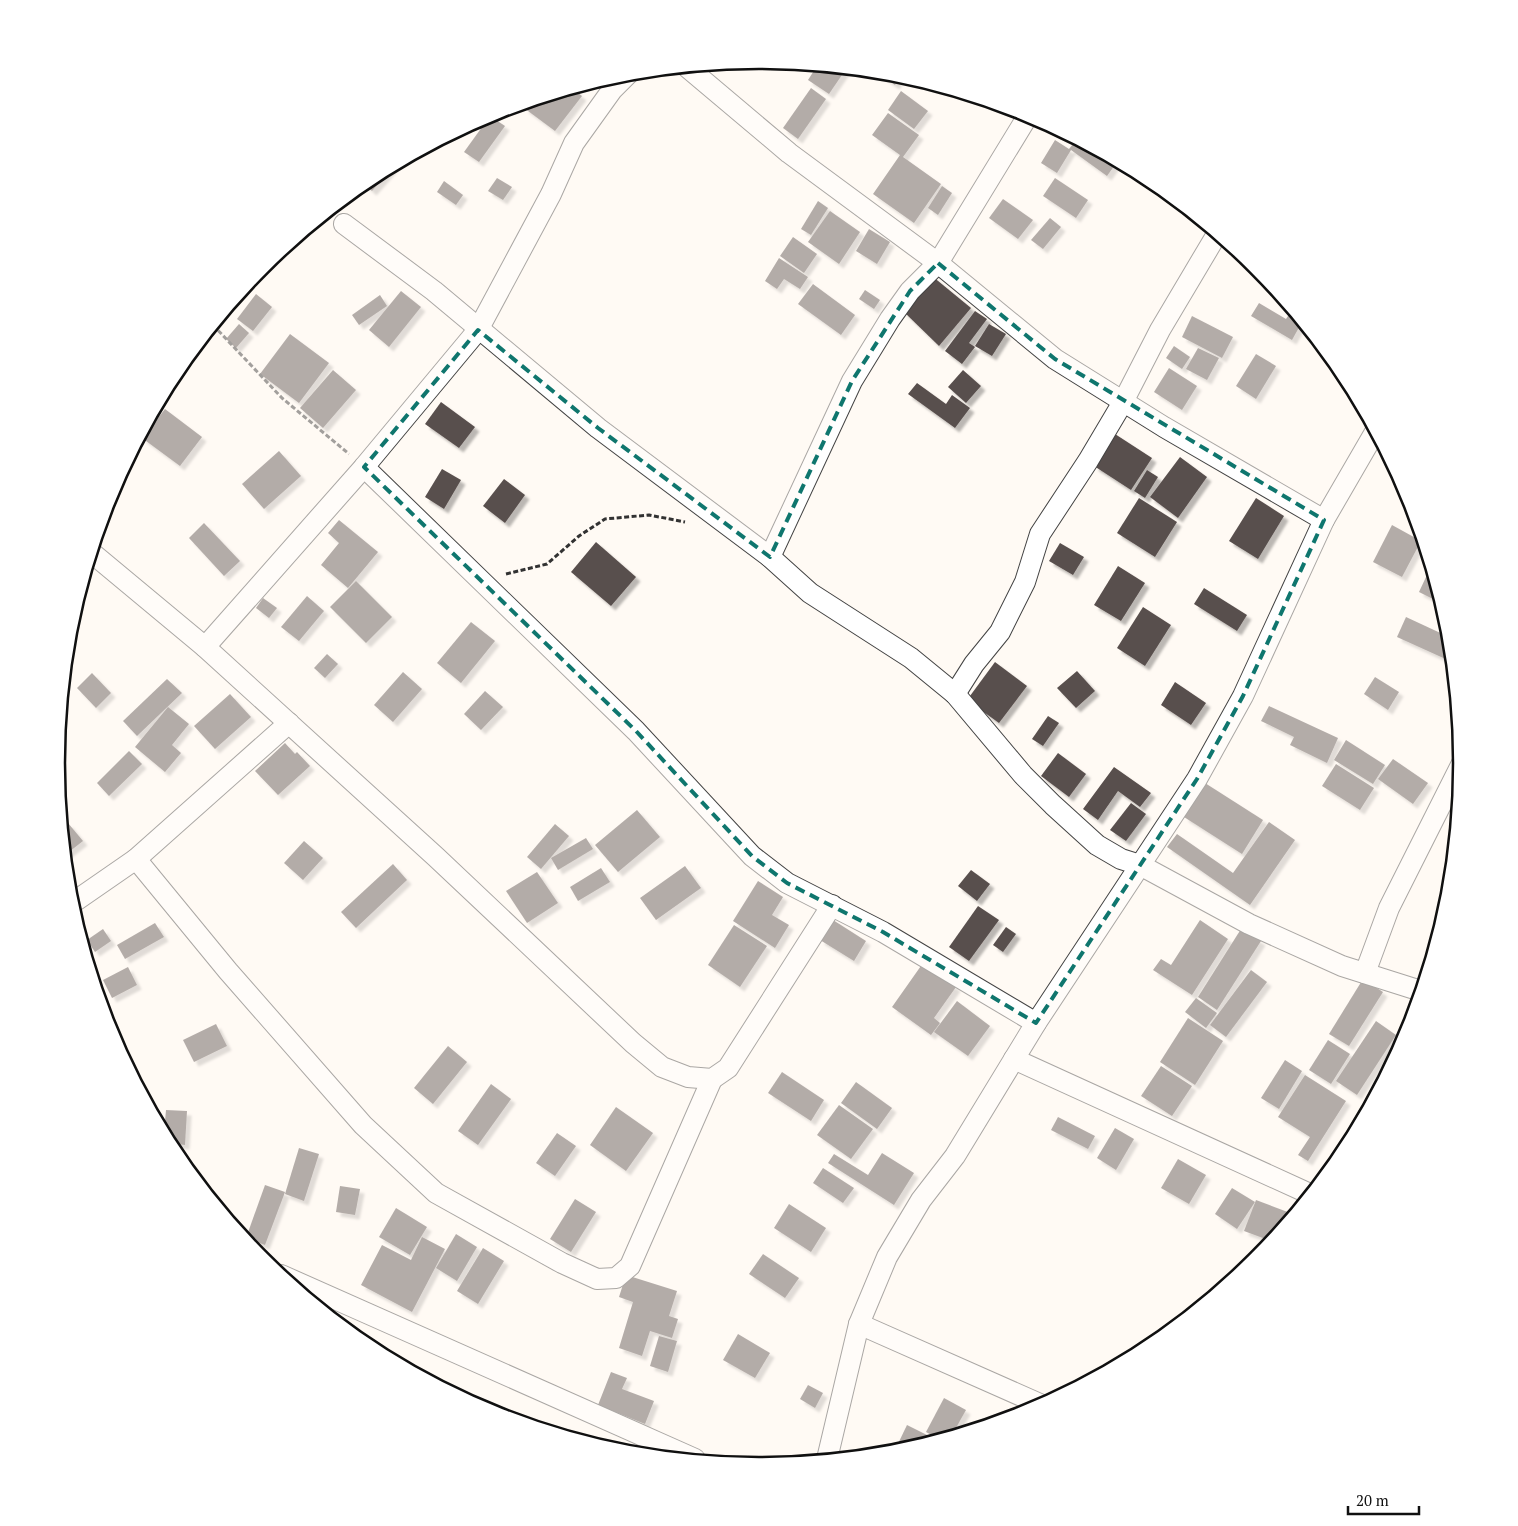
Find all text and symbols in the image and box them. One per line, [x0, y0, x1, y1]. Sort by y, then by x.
scale bar [1348, 1484, 1419, 1516]
text: 20 m [1356, 1490, 1389, 1510]

